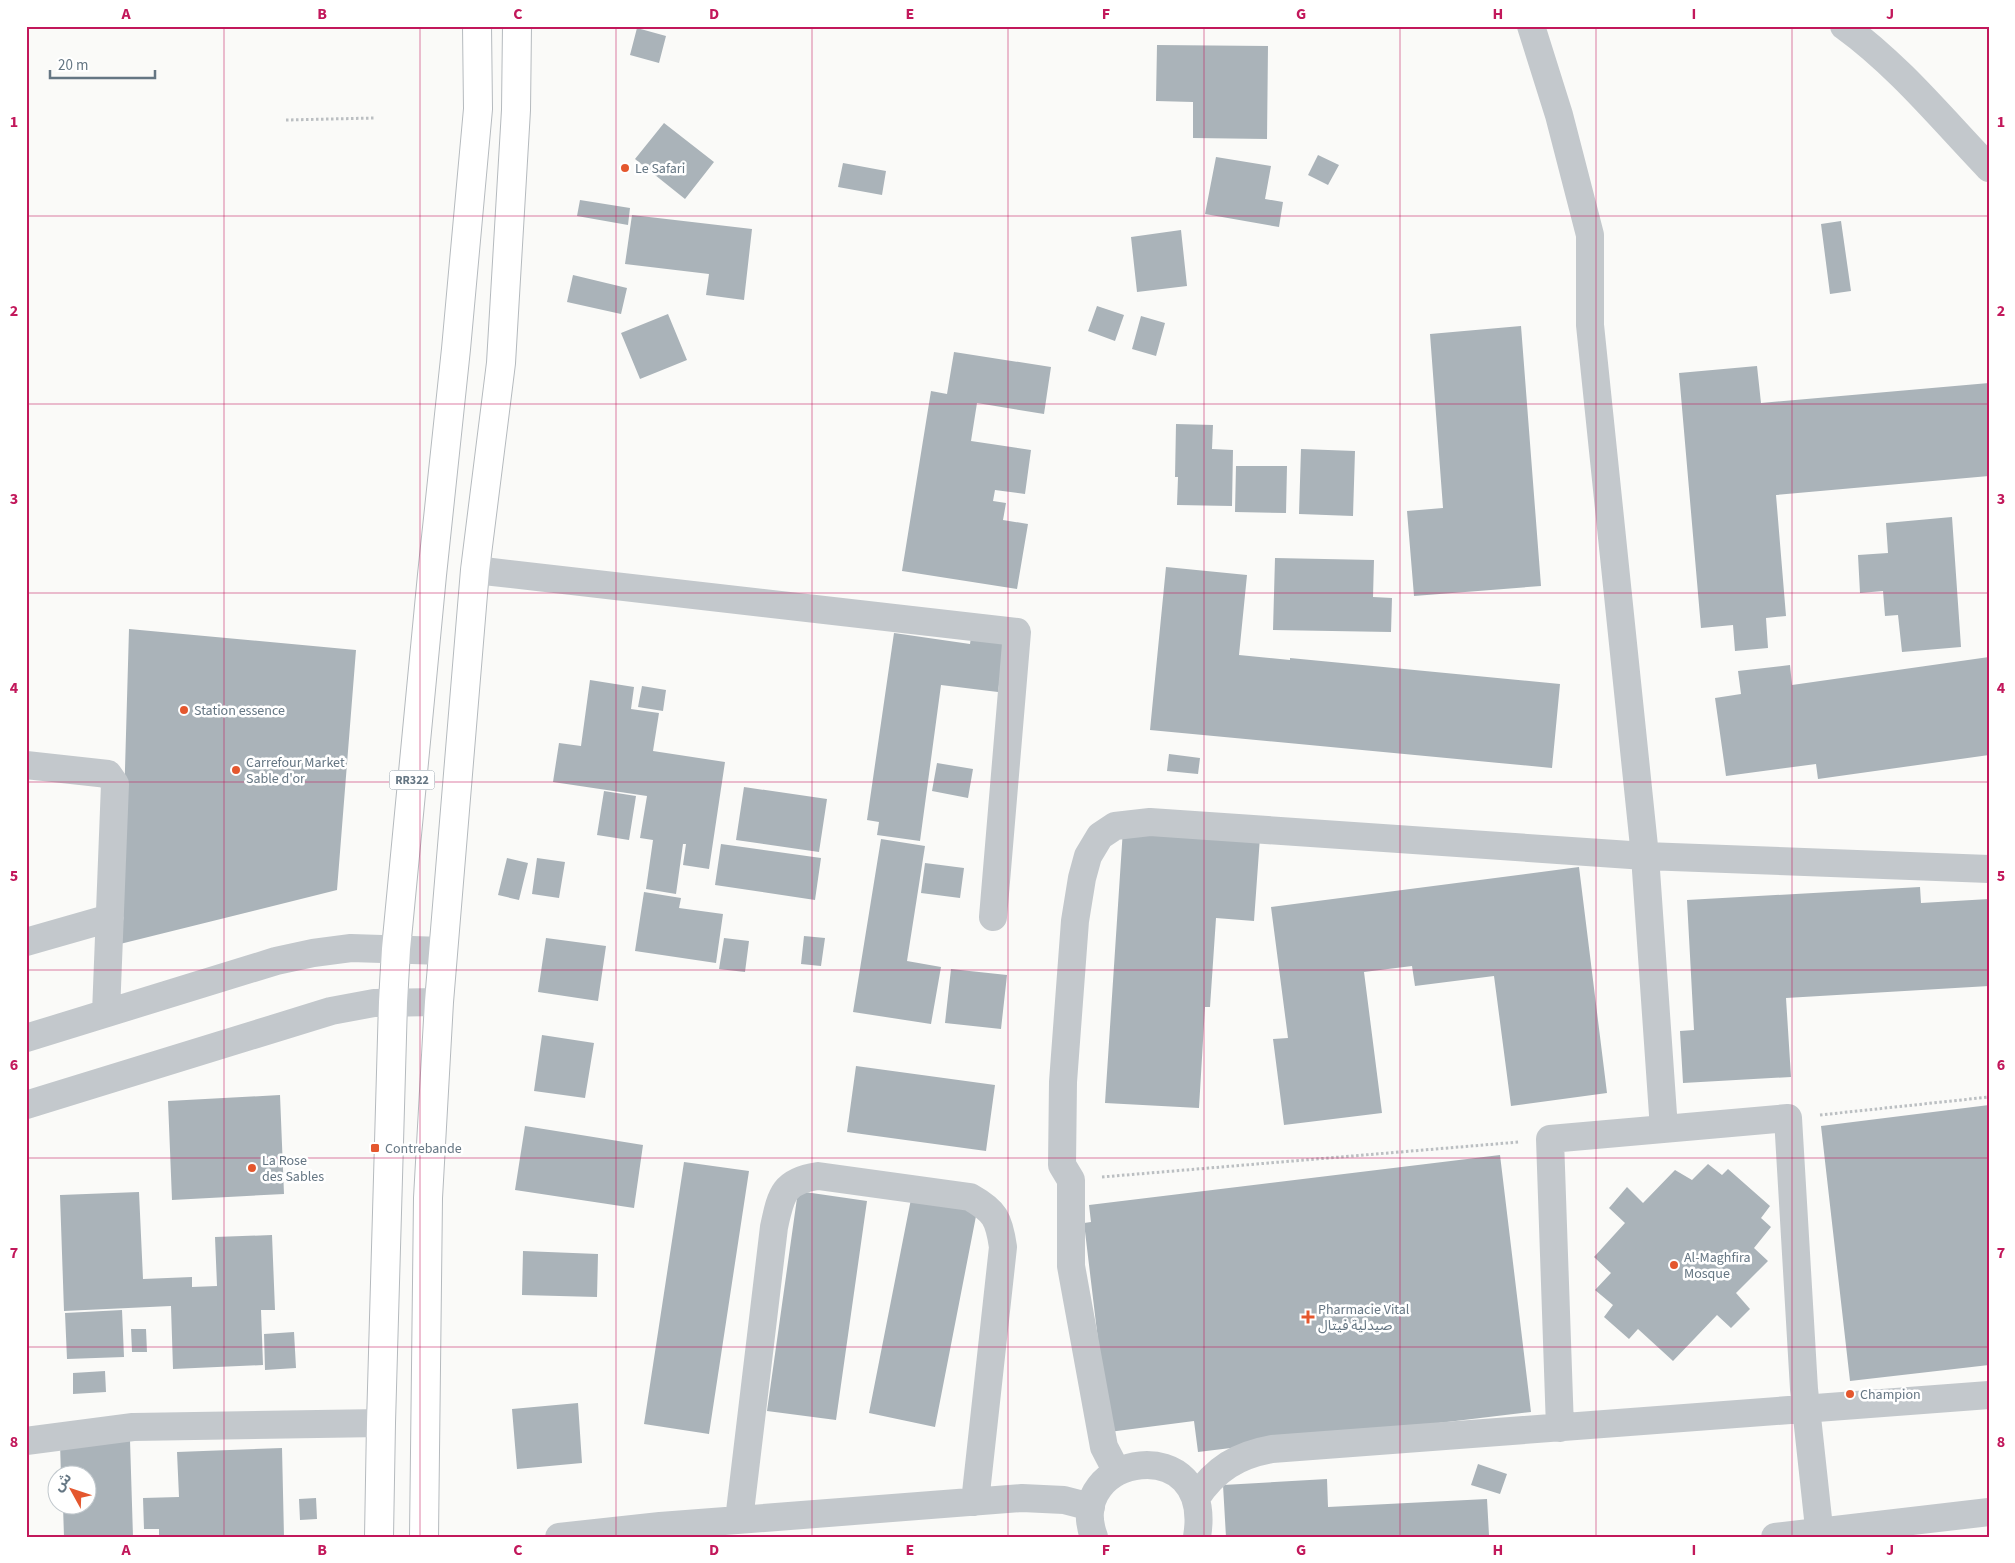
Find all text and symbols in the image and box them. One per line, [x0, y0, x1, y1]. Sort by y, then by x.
text: A [120, 3, 131, 25]
text: B [317, 3, 327, 25]
text: C [513, 3, 523, 25]
text: D [709, 3, 719, 25]
text: E [906, 3, 914, 25]
text: F [1102, 3, 1110, 25]
text: G [1296, 3, 1306, 25]
text: H [1493, 3, 1503, 25]
text: I [1692, 3, 1696, 25]
text: J [1886, 3, 1894, 25]
scale bar [50, 48, 155, 80]
text: 20 m [58, 55, 88, 76]
text: 1 [10, 111, 18, 133]
text: 1 [1997, 111, 2005, 133]
place label: Le Safari [635, 159, 685, 179]
marker: Le Safari [619, 162, 631, 174]
text: 2 [10, 300, 18, 322]
text: 2 [1997, 300, 2005, 322]
text: 3 [10, 488, 18, 510]
text: 3 [1997, 488, 2005, 510]
text: 4 [10, 677, 19, 699]
text: 4 [1997, 677, 2006, 699]
place label: Station essence [194, 701, 285, 721]
marker: Station essence [178, 704, 190, 716]
place label: Carrefour Market Sable d'or [246, 753, 345, 789]
marker: Carrefour Market Sable d'or [230, 764, 242, 776]
road number: RR322 [390, 770, 434, 790]
text: 5 [10, 865, 18, 887]
text: 5 [1997, 865, 2005, 887]
text: 6 [10, 1054, 18, 1076]
text: 6 [1997, 1054, 2005, 1076]
place label: Contrebande [385, 1139, 462, 1159]
marker: Contrebande [369, 1142, 381, 1154]
place label: La Rose des Sables [262, 1151, 324, 1187]
marker: La Rose des Sables [246, 1162, 258, 1174]
text: 7 [10, 1242, 18, 1264]
text: 7 [1997, 1242, 2005, 1264]
place label: Al-Maghfira Mosque [1684, 1248, 1751, 1284]
marker: Al-Maghfira Mosque [1668, 1259, 1680, 1271]
place label: Pharmacie Vital صيدلية فيتال [1318, 1300, 1410, 1336]
marker: Pharmacie Vital صيدلية فيتال [1302, 1311, 1314, 1323]
place label: Champion [1860, 1385, 1921, 1405]
marker: Champion [1844, 1388, 1856, 1400]
text: 8 [10, 1431, 18, 1453]
text: 8 [1997, 1431, 2005, 1453]
north arrow [48, 1466, 98, 1516]
text: ش [49, 1469, 77, 1496]
text: A [120, 1539, 131, 1561]
text: B [317, 1539, 327, 1561]
text: C [513, 1539, 523, 1561]
text: D [709, 1539, 719, 1561]
text: E [906, 1539, 914, 1561]
text: F [1102, 1539, 1110, 1561]
text: G [1296, 1539, 1306, 1561]
text: H [1493, 1539, 1503, 1561]
text: I [1692, 1539, 1696, 1561]
text: J [1886, 1539, 1894, 1561]

